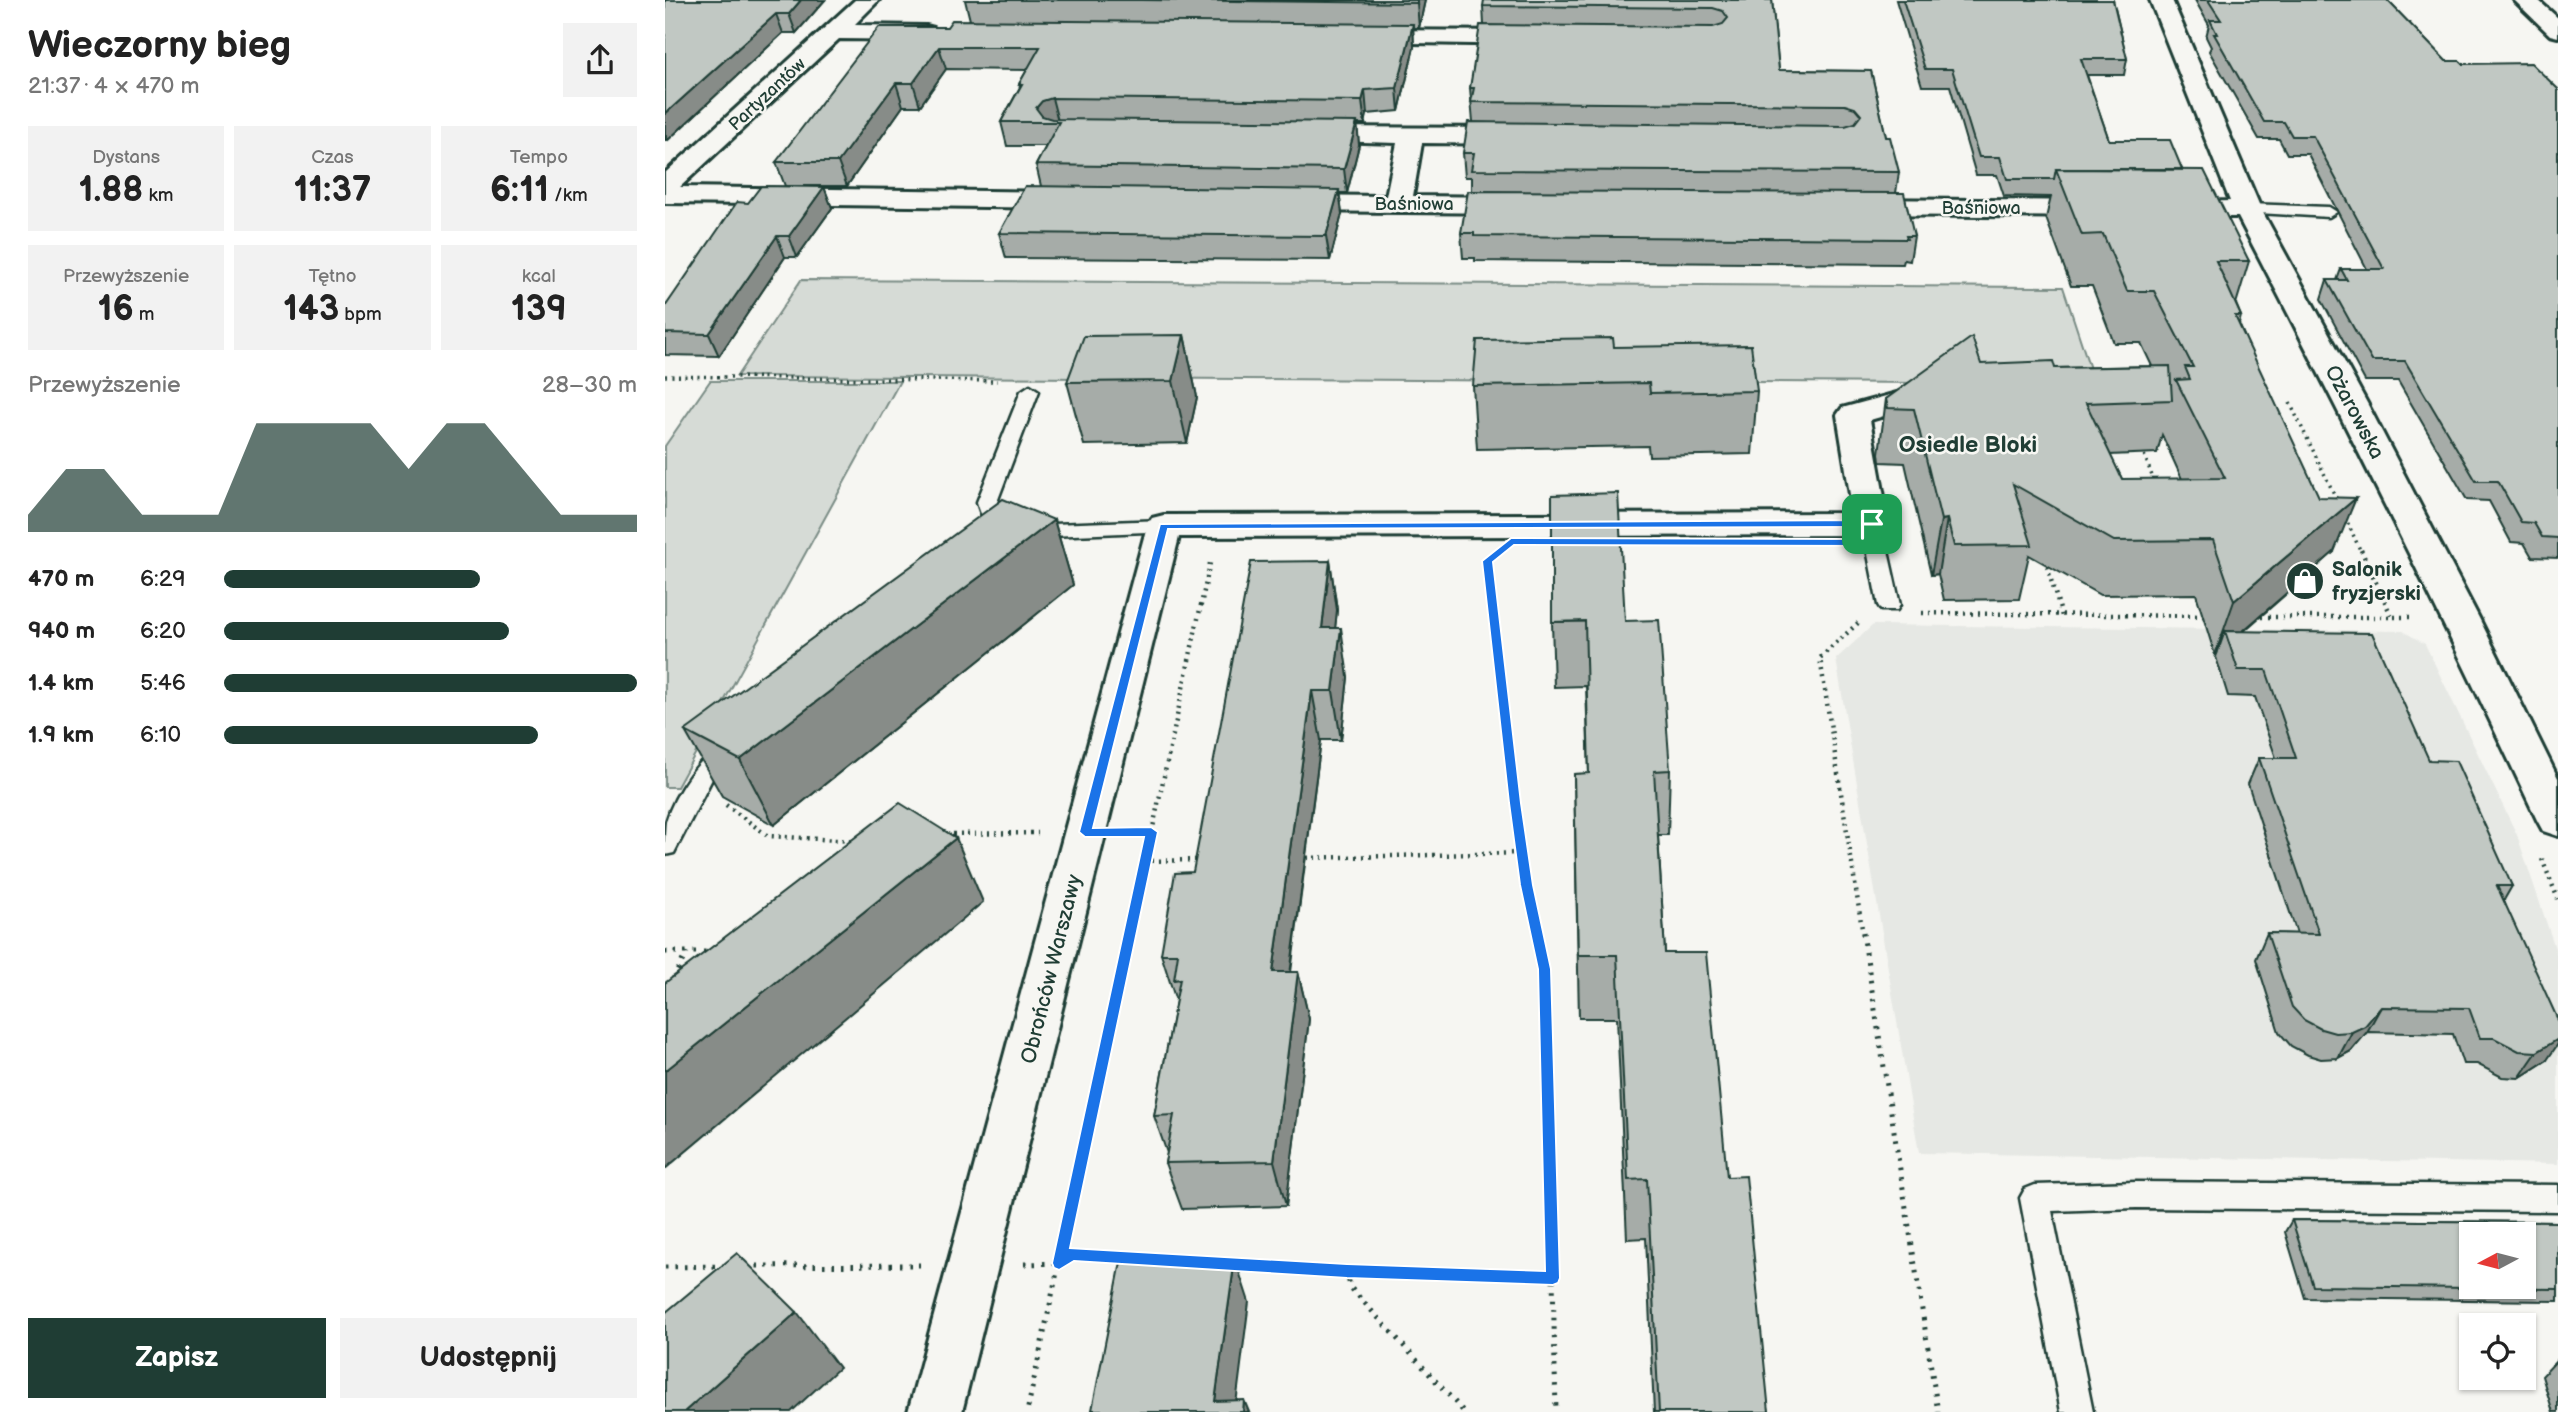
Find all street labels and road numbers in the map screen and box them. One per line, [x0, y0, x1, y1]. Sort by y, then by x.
street label: Partyzantów [725, 54, 810, 135]
street label: Baśniowa [1374, 194, 1454, 215]
street label: Baśniowa [1941, 198, 2021, 219]
street label: Ożarowska [2319, 361, 2390, 463]
street label: Obrońców Warszawy [1016, 872, 1087, 1066]

